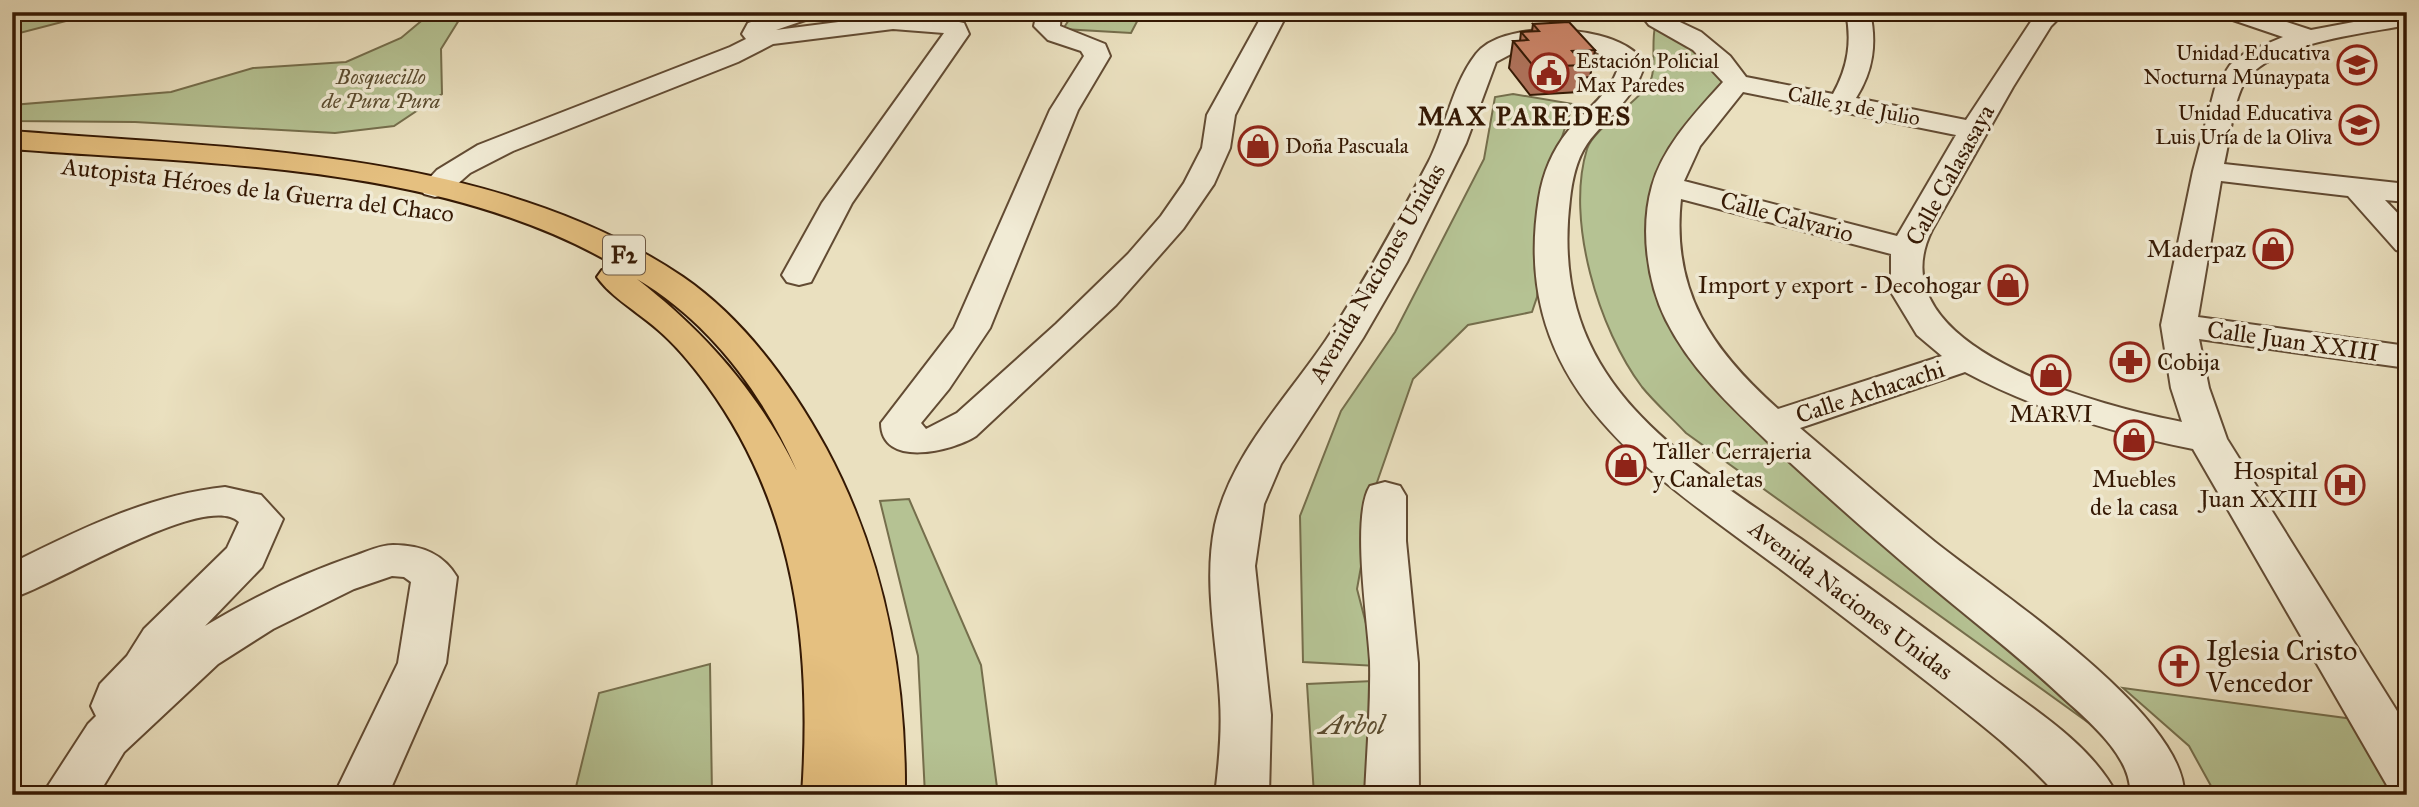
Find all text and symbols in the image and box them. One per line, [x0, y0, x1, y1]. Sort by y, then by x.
place label: Unidad Educativa Nocturna Munaypata [2144, 40, 2330, 90]
school or university icon: Unidad Educativa Nocturna Munaypata [2336, 44, 2378, 86]
place label: Estación Policial Max Paredes [1576, 48, 1719, 98]
public building icon: Estación Policial Max Paredes [1528, 52, 1570, 94]
park label: Bosquecillo de Pura Pura [321, 64, 440, 114]
street label: Calle 31 de Julio [1786, 80, 1923, 132]
street label: Calle Calasasaya [1899, 99, 2001, 251]
district label: MAX PAREDES [1418, 100, 1632, 132]
place label: Unidad Educativa Luis Uría de la Oliva [2155, 100, 2332, 150]
school or university icon: Unidad Educativa Luis Uría de la Oliva [2338, 104, 2380, 146]
shop icon: Doña Pascuala [1237, 125, 1279, 167]
place label: Doña Pascuala [1285, 133, 1409, 159]
street label: Autopista Héroes de la Guerra del Chaco [59, 151, 456, 229]
street label: Avenida Naciones Unidas [1302, 158, 1452, 389]
street label: Calle Calvario [1717, 185, 1857, 249]
shop icon: Maderpaz [2252, 228, 2294, 270]
place label: Maderpaz [2147, 234, 2246, 264]
road number: F2 [603, 236, 645, 274]
shop icon: Import y export - Decohogar [1987, 264, 2029, 306]
place label: Import y export - Decohogar [1698, 270, 1981, 300]
street label: Calle Juan XXIII [2205, 314, 2381, 368]
pharmacy icon: Cobija [2109, 341, 2151, 383]
place label: Cobija [2157, 347, 2221, 377]
street label: Calle Achacachi [1792, 354, 1948, 430]
shop icon: MARVI [2030, 354, 2072, 396]
place label: MARVI [2009, 399, 2093, 429]
shop icon: Muebles de la casa [2113, 419, 2155, 461]
place label: Taller Cerrajeria y Canaletas [1653, 436, 1812, 494]
shop icon: Taller Cerrajeria y Canaletas [1605, 444, 1647, 486]
place label: Hospital Juan XXIII [2197, 456, 2318, 514]
place label: Muebles de la casa [2090, 464, 2179, 522]
hospital icon: Hospital Juan XXIII [2324, 464, 2366, 506]
street label: Avenida Naciones Unidas [1742, 513, 1959, 687]
place label: Iglesia Cristo Vencedor [2205, 633, 2357, 700]
church icon: Iglesia Cristo Vencedor [2158, 645, 2200, 687]
park label: Arbol [1316, 707, 1387, 742]

